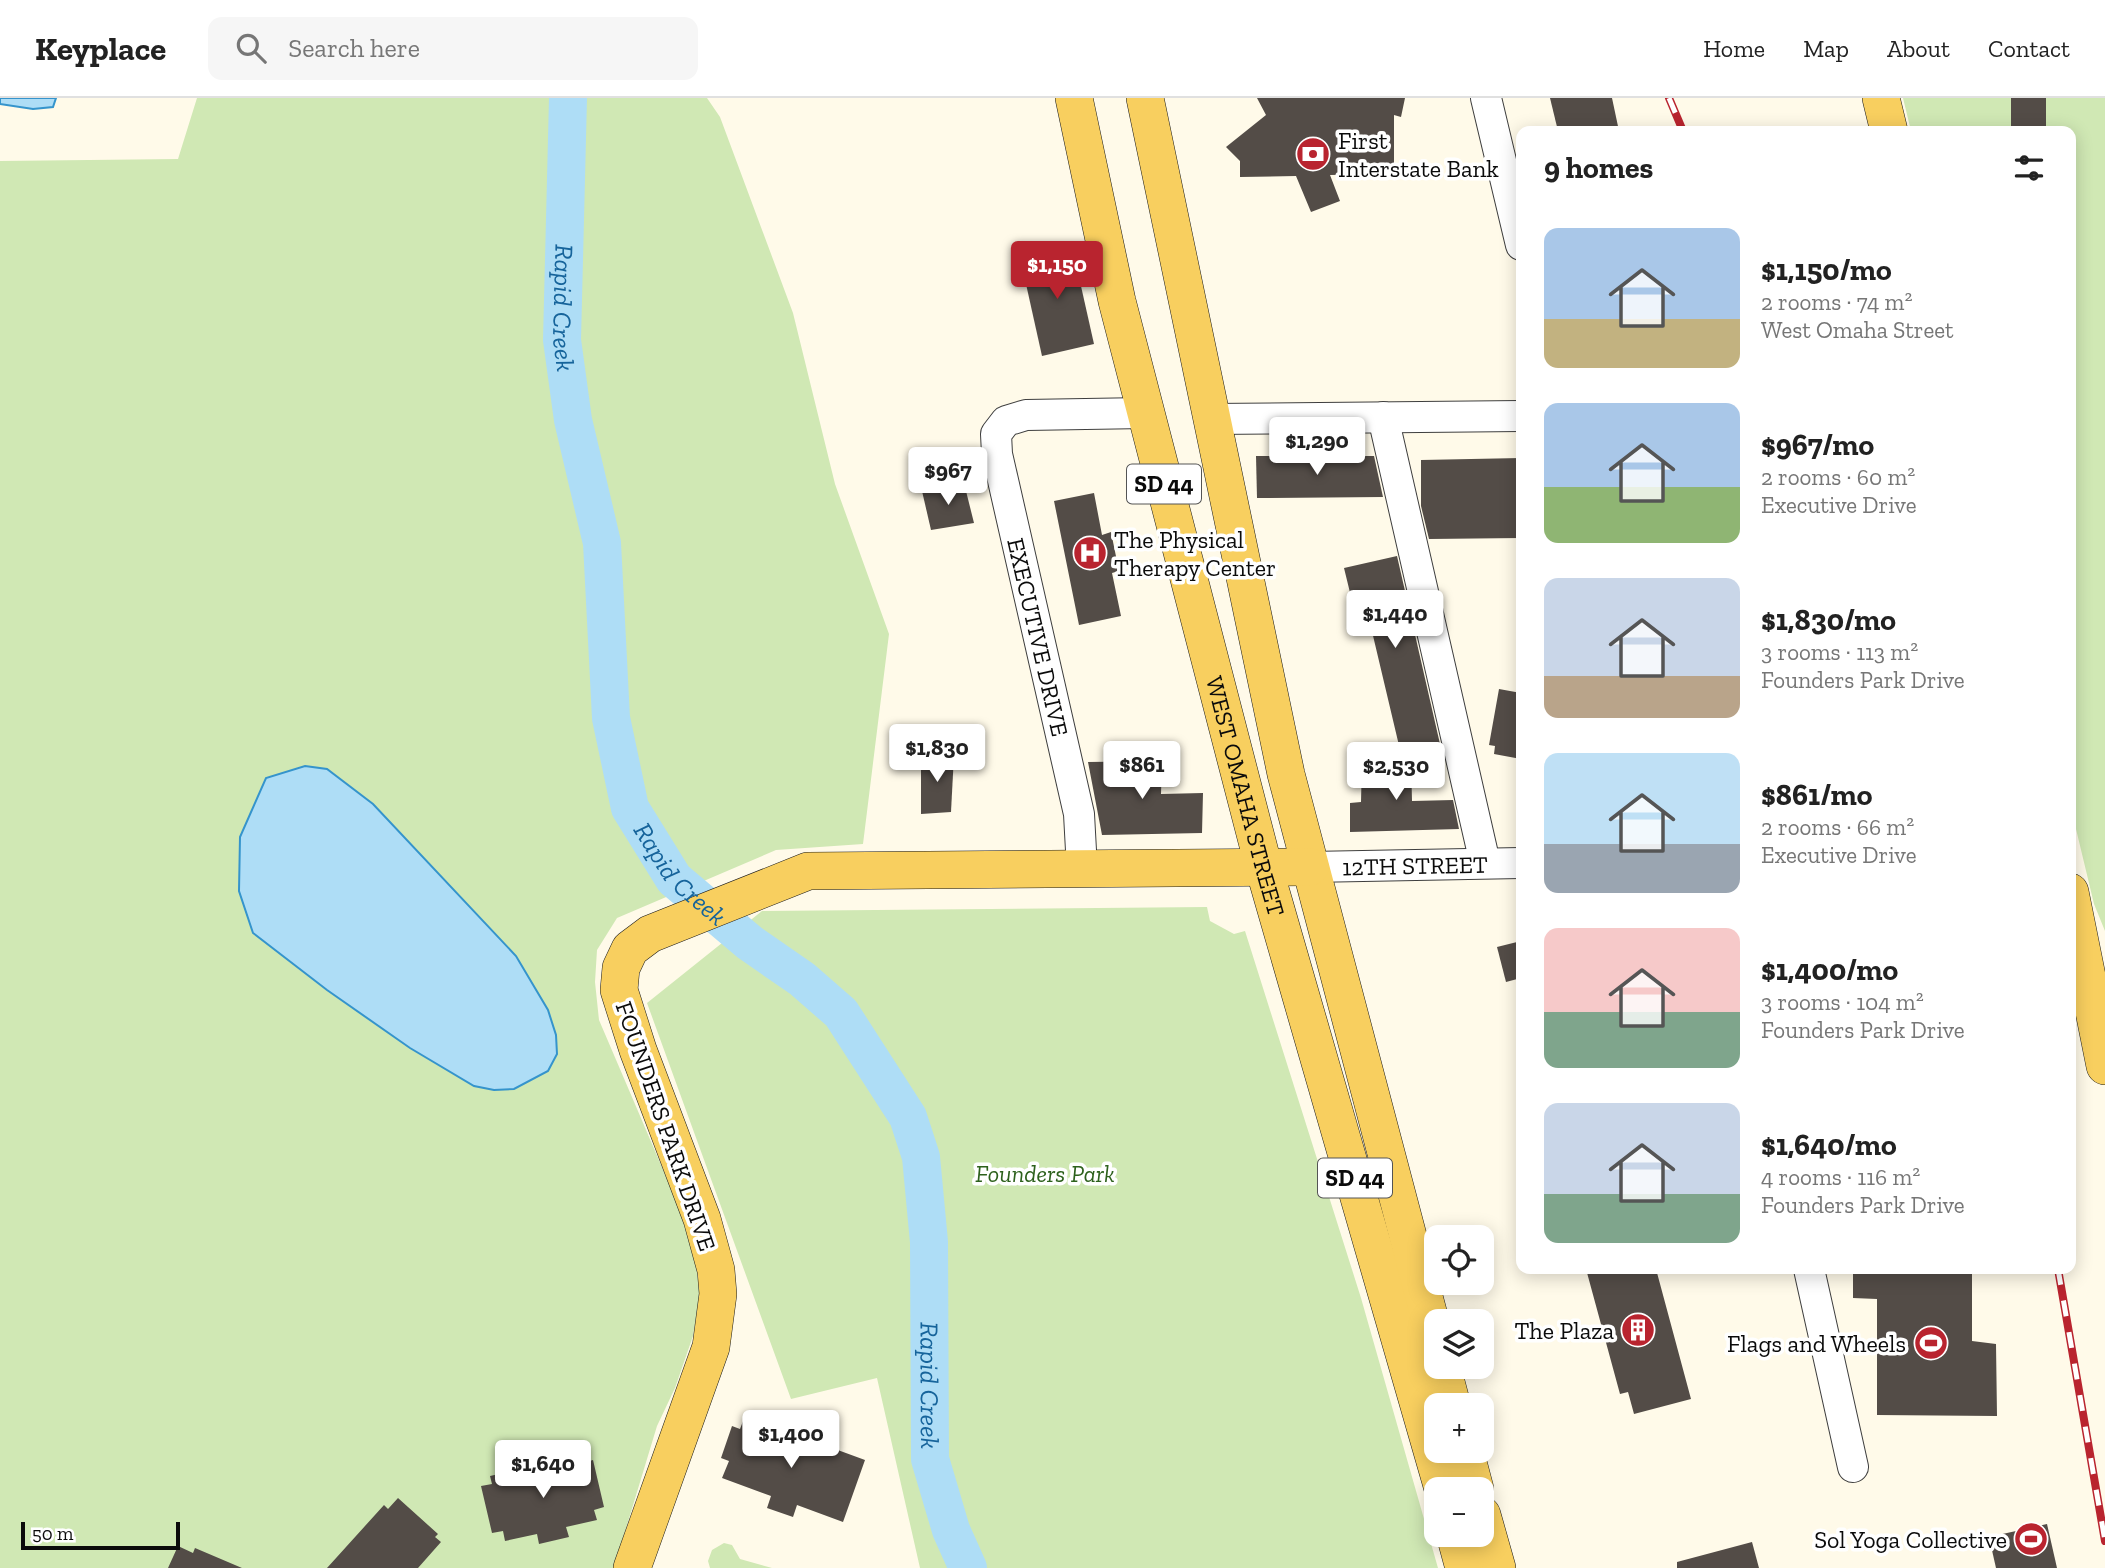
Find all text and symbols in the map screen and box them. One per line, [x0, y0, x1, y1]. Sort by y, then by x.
search box [208, 17, 698, 80]
text: Keyplace [35, 29, 166, 68]
icon: search [232, 29, 270, 67]
text: Search here [288, 32, 420, 64]
text: Home [1703, 34, 1765, 63]
text: Map [1803, 34, 1849, 63]
text: About [1887, 34, 1950, 63]
text: Contact [1988, 34, 2070, 63]
place label: First Interstate Bank [1338, 126, 1499, 183]
bank icon: First Interstate Bank [1294, 135, 1332, 173]
icon: filters [2010, 149, 2048, 187]
text: 9 homes [1544, 150, 1653, 186]
pin: $1,150 [1000, 242, 1114, 301]
water label: Rapid Creek [546, 244, 582, 373]
text: $1,150 [1027, 250, 1087, 278]
text: $1,150/mo [1761, 252, 1892, 288]
icon: home [1600, 256, 1684, 340]
text: 2 rooms · 74 m² [1761, 288, 1912, 316]
text: West Omaha Street [1761, 316, 1954, 344]
pin: $1,290 [1260, 418, 1374, 477]
text: $1,290 [1285, 426, 1349, 454]
text: $967/mo [1761, 427, 1874, 463]
icon: home [1600, 431, 1684, 515]
pin: $967 [907, 448, 989, 507]
text: $967 [924, 456, 972, 484]
text: 2 rooms · 60 m² [1761, 463, 1915, 491]
road number: SD 44 [1127, 464, 1201, 504]
text: Executive Drive [1761, 491, 1916, 519]
place label: The Physical Therapy Center [1114, 525, 1276, 582]
hospital icon: The Physical Therapy Center [1071, 534, 1109, 572]
street label: EXECUTIVE DRIVE [1001, 535, 1075, 739]
pin: $1,440 [1338, 590, 1452, 650]
text: $1,440 [1362, 599, 1428, 627]
text: $1,830/mo [1761, 602, 1896, 638]
icon: home [1600, 606, 1684, 690]
text: 3 rooms · 113 m² [1761, 638, 1918, 666]
text: Founders Park Drive [1761, 666, 1965, 694]
street label: WEST OMAHA STREET [1200, 673, 1292, 920]
pin: $1,830 [880, 724, 994, 784]
text: $1,830 [905, 733, 969, 761]
pin: $861 [1101, 742, 1183, 801]
pin: $2,530 [1339, 742, 1453, 802]
text: $861 [1119, 750, 1165, 778]
text: $2,530 [1363, 751, 1429, 779]
text: $861/mo [1761, 777, 1873, 813]
icon: home [1600, 781, 1684, 865]
text: 2 rooms · 66 m² [1761, 813, 1914, 841]
water label: Rapid Creek [627, 817, 733, 932]
text: Executive Drive [1761, 841, 1916, 869]
street label: 12TH STREET [1342, 849, 1488, 881]
text: $1,400/mo [1761, 952, 1898, 988]
icon: home [1600, 956, 1684, 1040]
text: 3 rooms · 104 m² [1761, 988, 1924, 1016]
street label: FOUNDERS PARK DRIVE [610, 998, 722, 1254]
text: Founders Park Drive [1761, 1016, 1965, 1044]
text: $1,640/mo [1761, 1127, 1897, 1163]
icon: home [1600, 1131, 1684, 1215]
road number: SD 44 [1318, 1158, 1392, 1198]
park label: Founders Park [975, 1159, 1115, 1188]
text: 4 rooms · 116 m² [1761, 1163, 1920, 1191]
text: Founders Park Drive [1761, 1191, 1965, 1219]
map controls [1424, 1225, 1494, 1547]
button: locate [1424, 1225, 1494, 1295]
button: layers [1424, 1309, 1494, 1379]
building icon: The Plaza [1619, 1311, 1657, 1349]
place label: The Plaza [1514, 1316, 1614, 1345]
water label: Rapid Creek [913, 1322, 946, 1449]
sports icon: Flags and Wheels [1912, 1324, 1950, 1362]
place label: Flags and Wheels [1727, 1329, 1906, 1358]
button: + [1424, 1393, 1494, 1463]
pin: $1,400 [734, 1410, 848, 1470]
text: $1,400 [758, 1419, 824, 1447]
pin: $1,640 [486, 1440, 600, 1500]
text: $1,640 [511, 1449, 575, 1477]
button: − [1424, 1477, 1494, 1547]
scale bar [21, 1519, 180, 1551]
sports icon: Sol Yoga Collective [2012, 1520, 2050, 1558]
text: 50 m [32, 1522, 73, 1545]
place label: Sol Yoga Collective [1814, 1525, 2007, 1554]

